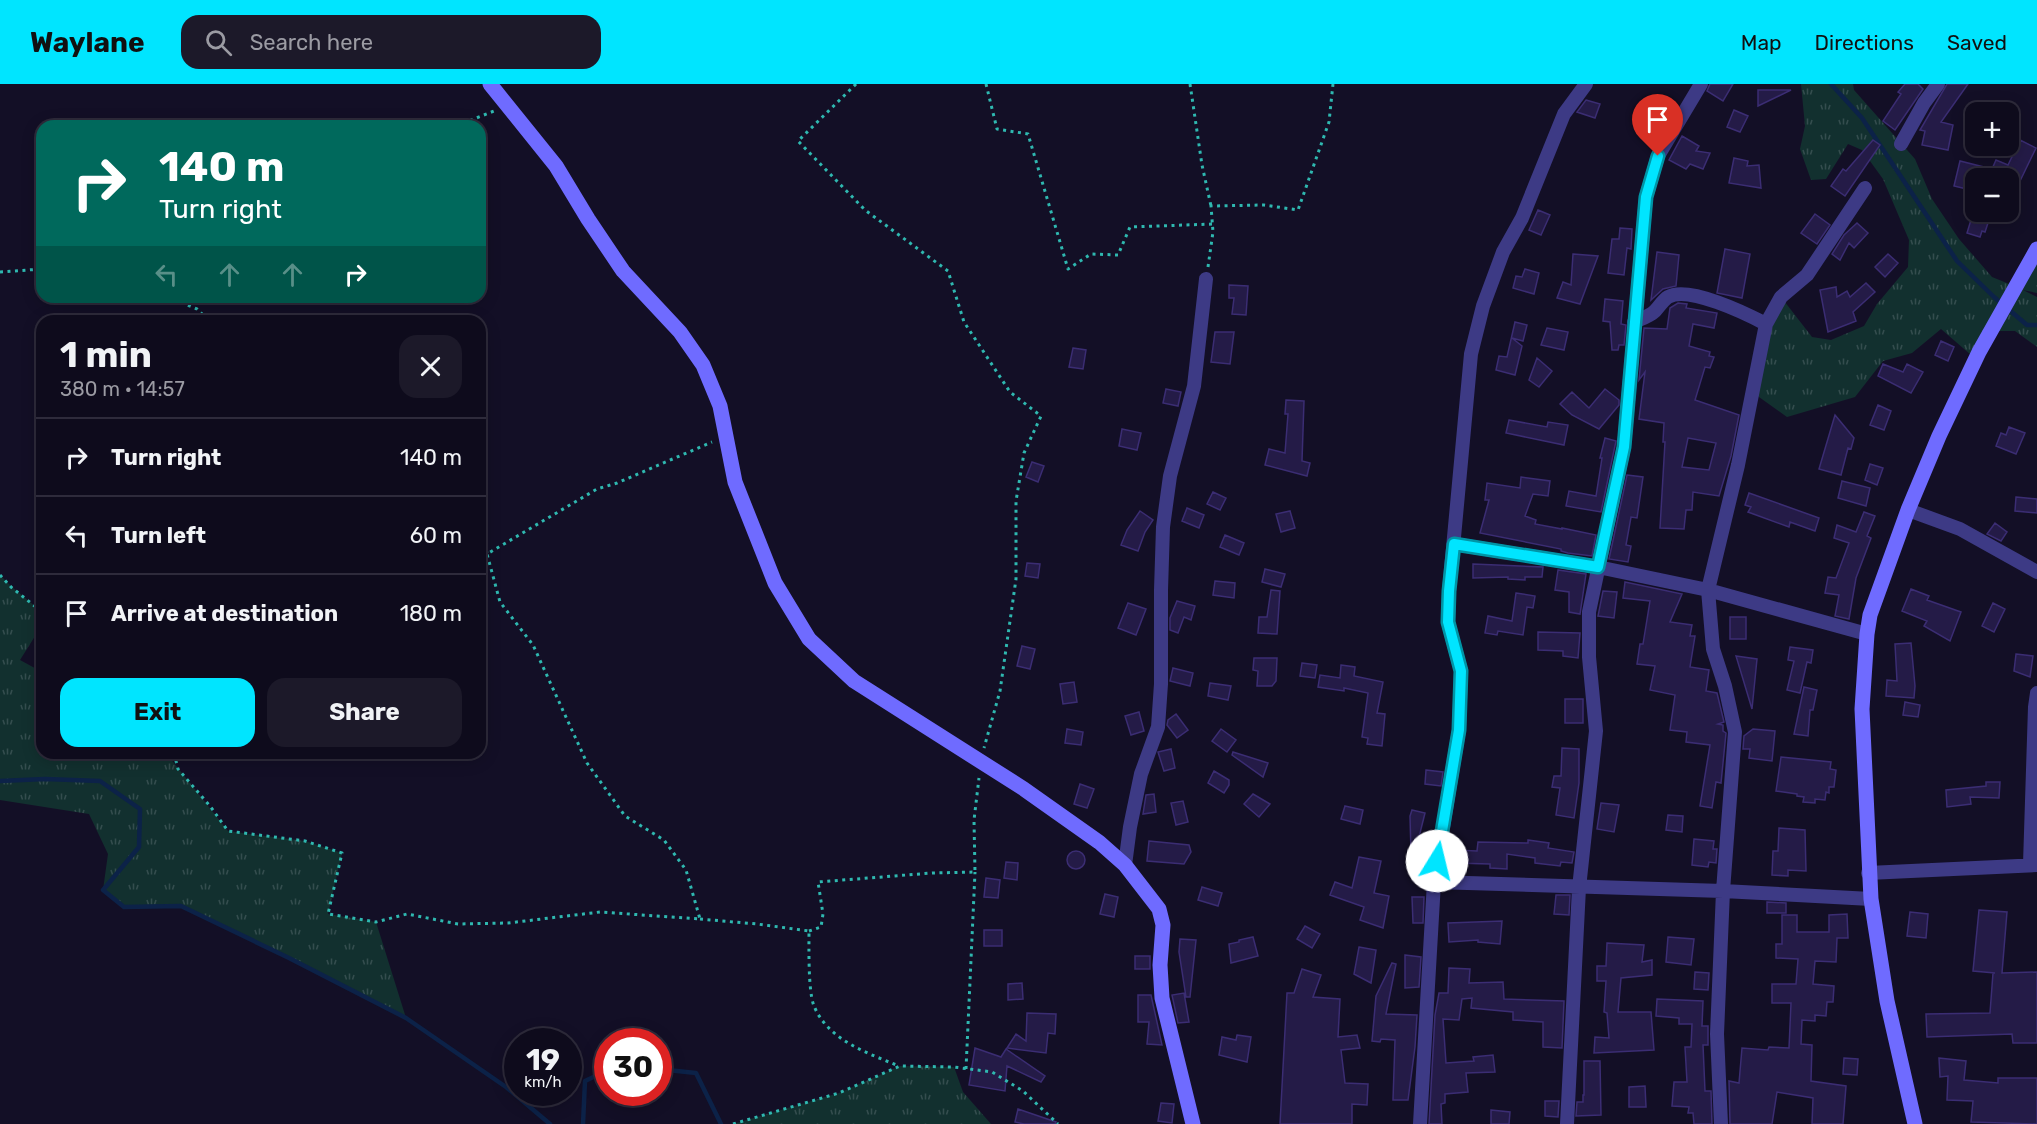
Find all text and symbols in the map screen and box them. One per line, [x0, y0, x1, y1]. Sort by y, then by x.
search box [181, 15, 601, 69]
text: Waylane [30, 26, 145, 59]
icon: search [202, 26, 235, 59]
text: Search here [250, 29, 373, 56]
text: Map [1741, 30, 1782, 55]
text: Directions [1815, 30, 1914, 55]
text: Saved [1947, 30, 2007, 55]
pin [1632, 94, 1683, 156]
map controls [1965, 102, 2019, 222]
button: + [1965, 102, 2019, 156]
icon: arrive [1641, 103, 1674, 136]
text: 140 m [159, 142, 285, 192]
icon: right [60, 144, 138, 222]
button: − [1965, 168, 2019, 222]
text: Turn right [159, 193, 282, 225]
icon: left [150, 258, 183, 291]
icon: ahead [213, 258, 246, 291]
icon: ahead [276, 258, 309, 291]
icon: right [339, 258, 372, 291]
text: 1 min [60, 333, 152, 376]
button: close [399, 335, 462, 398]
text: 380 m · 14:57 [60, 377, 185, 401]
icon: right [60, 441, 93, 474]
text: Turn right [111, 444, 221, 471]
text: 140 m [400, 444, 462, 471]
icon: left [60, 519, 93, 552]
text: Turn left [111, 522, 206, 549]
text: 60 m [410, 522, 462, 549]
icon: arrive [60, 597, 93, 630]
text: Arrive at destination [111, 600, 338, 627]
text: 180 m [400, 600, 462, 627]
button: Exit [60, 678, 255, 747]
button: Share [267, 678, 462, 747]
position arrow [1405, 829, 1469, 893]
speed limit sign: 30 [594, 1028, 672, 1106]
text: 19 [526, 1042, 560, 1078]
text: km/h [524, 1073, 562, 1091]

